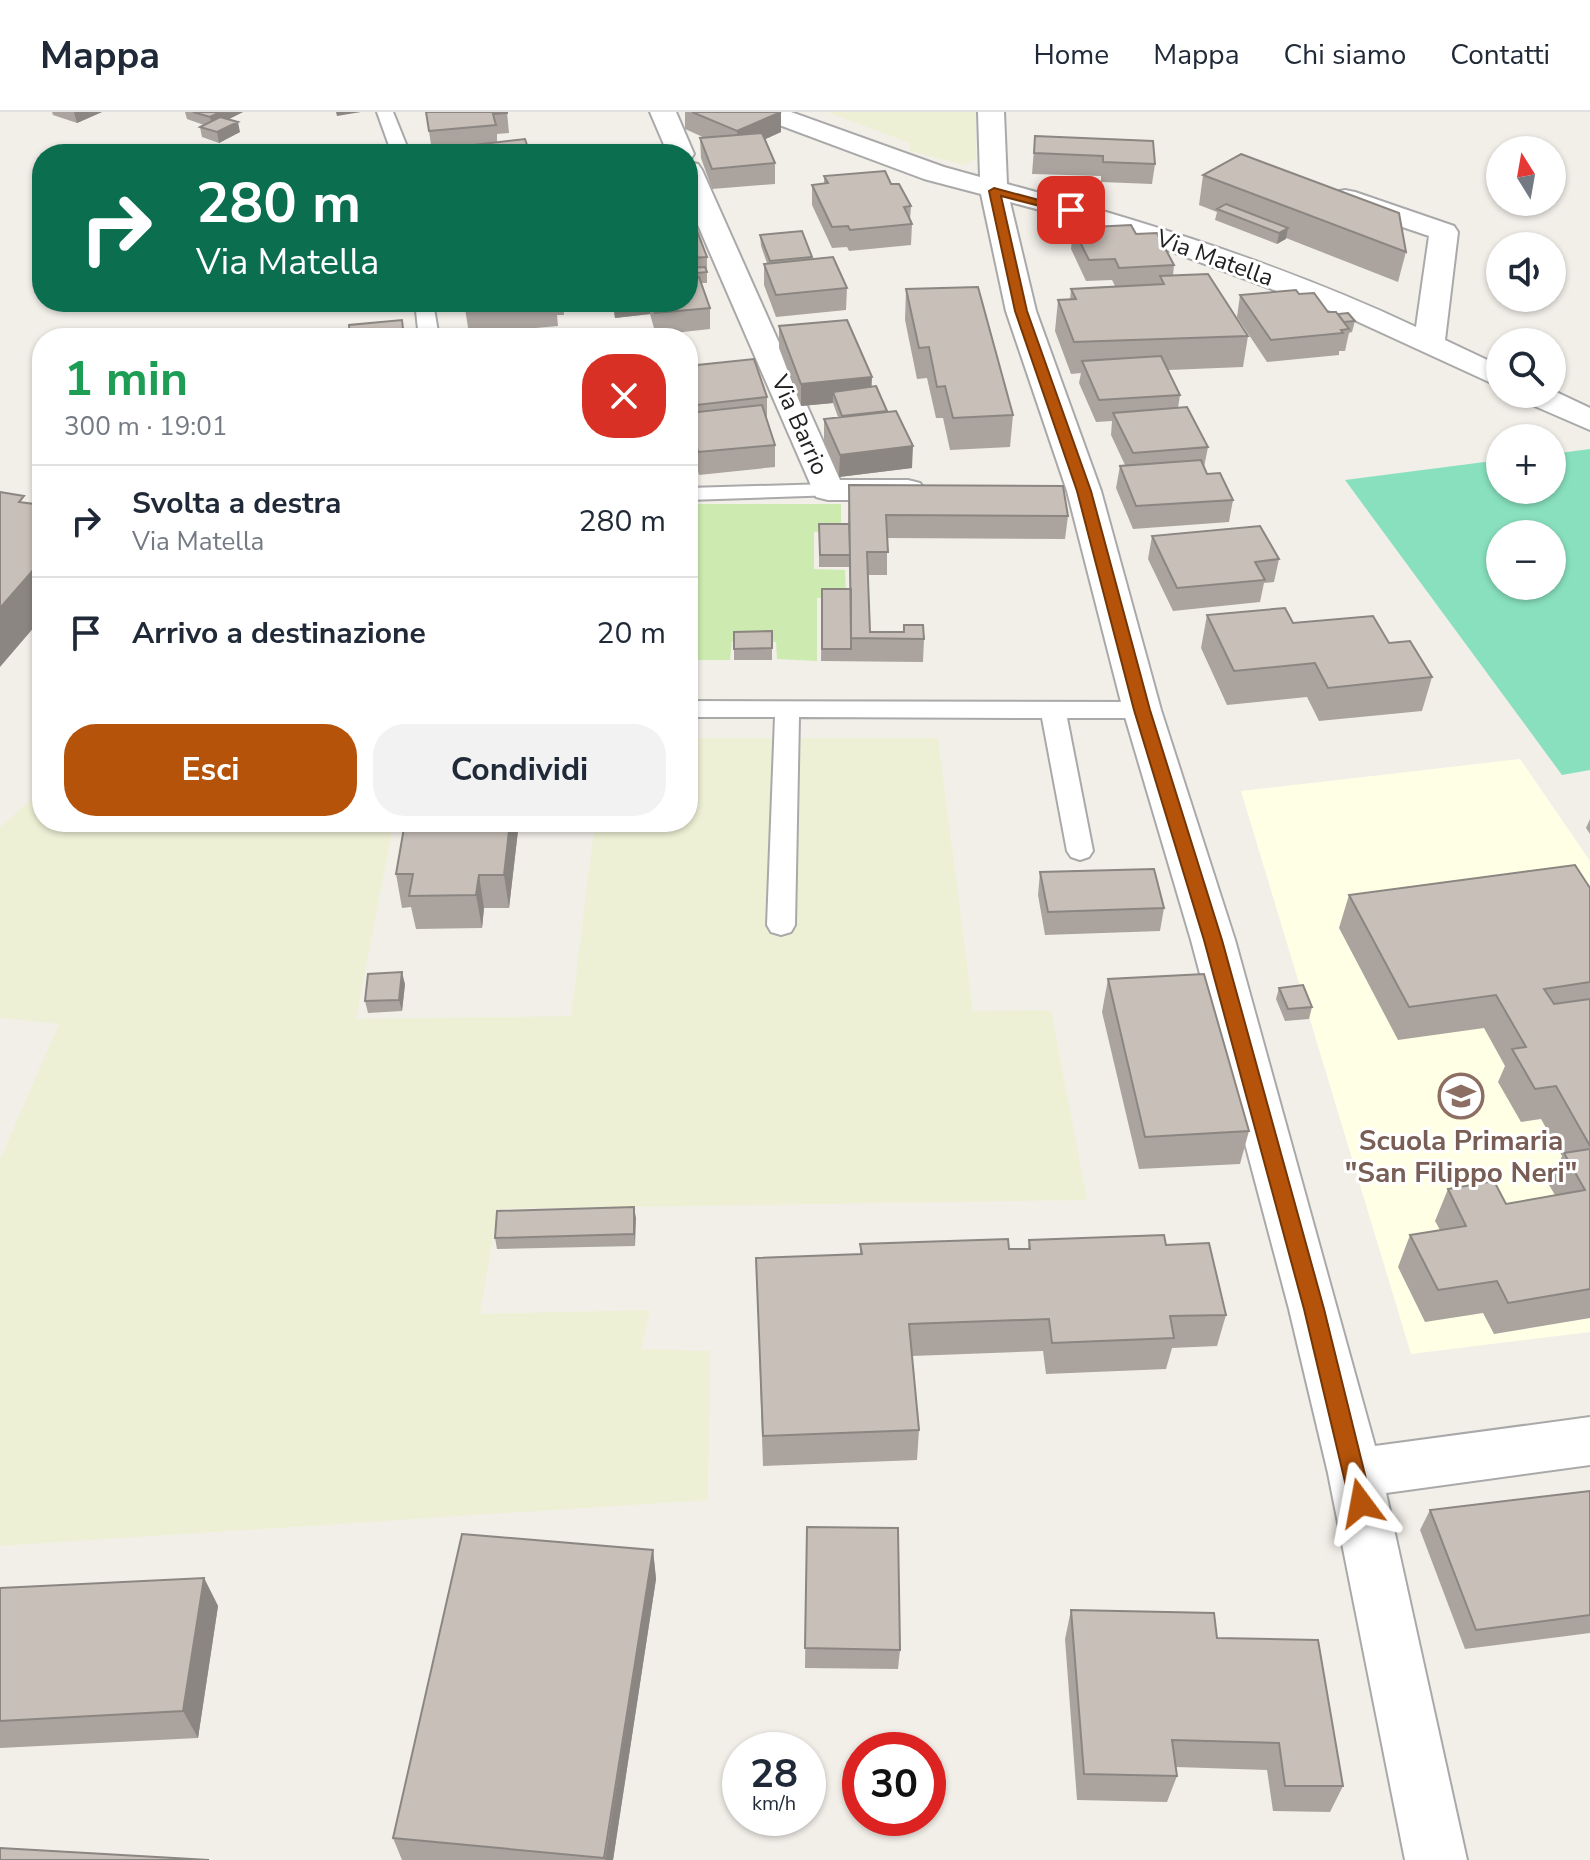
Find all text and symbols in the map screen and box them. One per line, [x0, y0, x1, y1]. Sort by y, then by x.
text: Mappa [40, 30, 160, 81]
text: Home [1033, 36, 1109, 74]
text: Mappa [1153, 36, 1240, 74]
text: Chi siamo [1284, 36, 1406, 74]
text: Contatti [1450, 36, 1550, 74]
north arrow [1486, 136, 1566, 216]
map controls [1486, 136, 1566, 600]
text: 280 m [196, 165, 361, 242]
icon: right [64, 176, 168, 280]
pin [1037, 176, 1105, 244]
icon: arrive [1049, 188, 1093, 232]
street label: Via Matella [1151, 222, 1278, 294]
button: sound [1486, 232, 1566, 312]
text: Via Matella [196, 238, 379, 287]
button: search [1486, 328, 1566, 408]
text: 1 min [64, 346, 188, 412]
button: close [582, 354, 666, 438]
street label: Via Barrio [763, 369, 836, 480]
text: 300 m · 19:01 [64, 409, 227, 444]
button: + [1486, 424, 1566, 504]
text: Svolta a destra [132, 483, 342, 524]
icon: right [64, 499, 108, 543]
text: 280 m [579, 501, 666, 542]
button: − [1486, 520, 1566, 600]
text: Via Matella [132, 524, 264, 559]
icon: arrive [64, 611, 108, 655]
text: Arrivo a destinazione [132, 613, 426, 654]
text: 20 m [597, 613, 666, 654]
button: Esci [64, 724, 357, 816]
button: Condividi [373, 724, 666, 816]
school or university icon: Scuola Primaria "San Filippo Neri" [1437, 1072, 1485, 1120]
place label: Scuola Primaria "San Filippo Neri" [1345, 1122, 1577, 1192]
position arrow [1319, 1461, 1403, 1545]
speed limit sign: 30 [842, 1732, 946, 1836]
text: 28 [750, 1747, 798, 1801]
text: km/h [752, 1790, 796, 1817]

